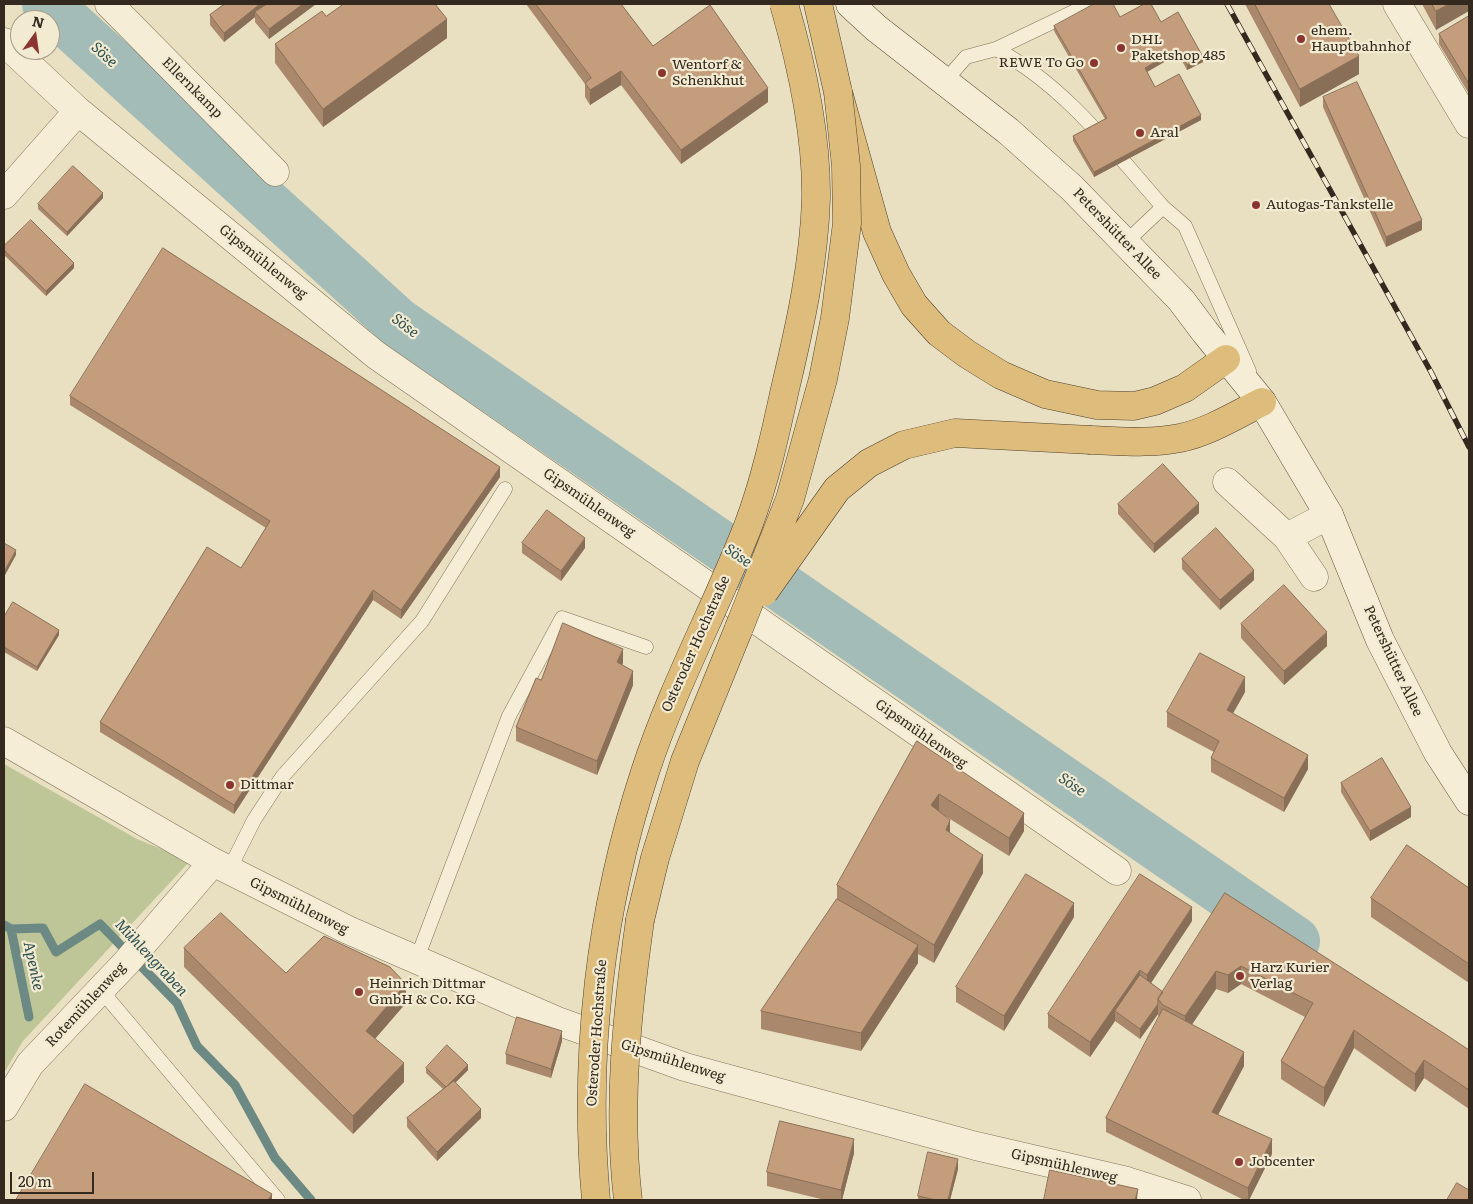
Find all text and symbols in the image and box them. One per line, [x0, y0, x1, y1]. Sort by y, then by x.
north arrow [10, 10, 60, 60]
text: N [30, 10, 47, 33]
place label: ehem. Hauptbahnhof [1311, 23, 1410, 56]
place label: DHL Paketshop 485 [1131, 32, 1225, 64]
marker: ehem. Hauptbahnhof [1295, 33, 1307, 45]
water label: Söse [87, 39, 121, 71]
marker: DHL Paketshop 485 [1115, 42, 1127, 54]
street label: Ellernkamp [158, 54, 226, 122]
place label: REWE To Go [999, 55, 1084, 71]
place label: Wentorf & Schenkhut [672, 57, 744, 90]
marker: REWE To Go [1088, 57, 1100, 69]
marker: Wentorf & Schenkhut [656, 67, 668, 79]
place label: Aral [1150, 125, 1179, 141]
marker: Aral [1134, 127, 1146, 139]
street label: Petershütter Allee [1069, 185, 1165, 283]
place label: Autogas-Tankstelle [1266, 197, 1393, 213]
marker: Autogas-Tankstelle [1250, 199, 1262, 211]
street label: Gipsmühlenweg [215, 221, 311, 303]
water label: Söse [388, 310, 422, 342]
street label: Gipsmühlenweg [540, 465, 638, 541]
water label: Söse [721, 540, 755, 572]
street label: Osteroder Hochstraße [658, 573, 734, 715]
street label: Petershütter Allee [1360, 603, 1426, 719]
street label: Gipsmühlenweg [872, 696, 970, 772]
water label: Söse [1055, 769, 1089, 801]
place label: Dittmar [240, 777, 294, 793]
marker: Dittmar [224, 779, 236, 791]
street label: Gipsmühlenweg [247, 874, 351, 938]
water label: Mühlengraben [111, 916, 191, 1000]
water label: Apenke [19, 940, 47, 992]
street label: Rotemühlenweg [43, 959, 129, 1051]
street label: Osteroder Hochstraße [583, 959, 611, 1107]
place label: Harz Kurier Verlag [1250, 960, 1329, 992]
marker: Harz Kurier Verlag [1234, 970, 1246, 982]
place label: Heinrich Dittmar GmbH & Co. KG [369, 976, 485, 1009]
marker: Heinrich Dittmar GmbH & Co. KG [353, 986, 365, 998]
street label: Gipsmühlenweg [619, 1036, 727, 1086]
street label: Gipsmühlenweg [1009, 1146, 1119, 1186]
place label: Jobcenter [1249, 1154, 1315, 1170]
marker: Jobcenter [1233, 1156, 1245, 1168]
scale bar [12, 1162, 96, 1194]
text: 20 m [18, 1169, 52, 1192]

